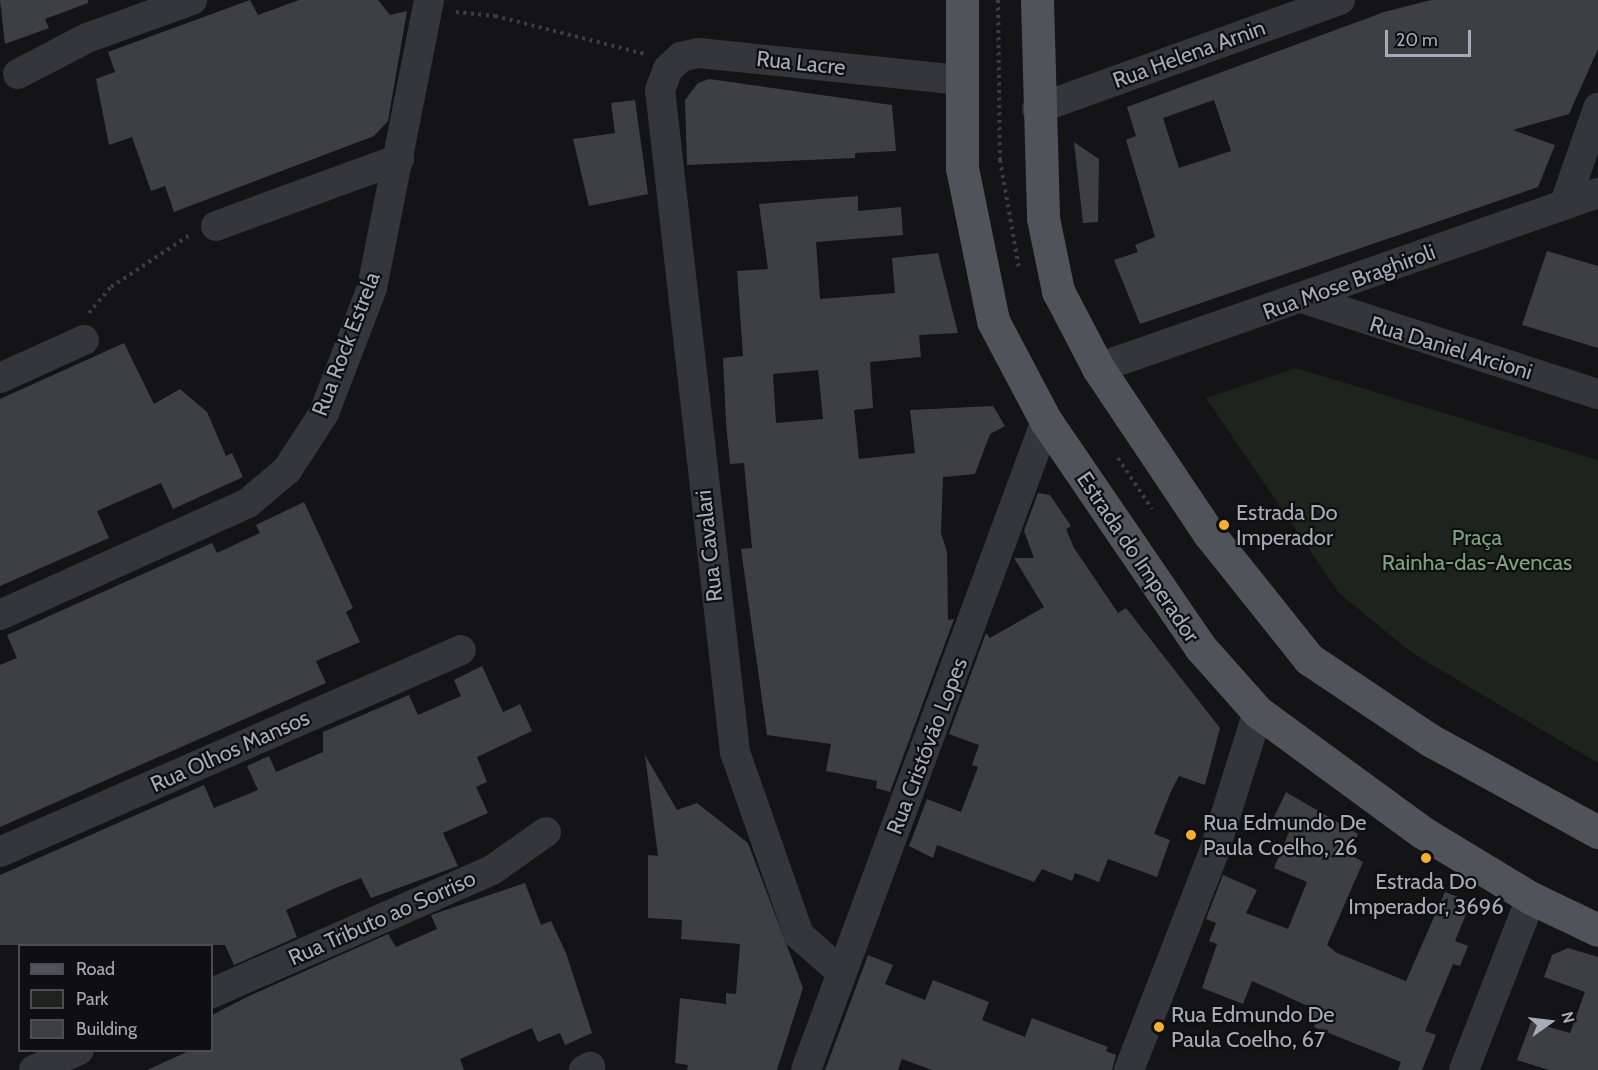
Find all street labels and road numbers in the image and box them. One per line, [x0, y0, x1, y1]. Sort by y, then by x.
street label: Rua Helena Arnin [1109, 14, 1269, 94]
street label: Rua Lacre [755, 45, 847, 81]
street label: Rua Mose Braghiroli [1259, 239, 1439, 325]
street label: Rua Rock Estrela [306, 268, 386, 420]
street label: Rua Daniel Arcioni [1366, 311, 1536, 385]
street label: Estrada do Imperador [1071, 467, 1205, 647]
street label: Rua Cavalari [690, 489, 728, 603]
street label: Rua Cristóvão Lopes [881, 654, 973, 838]
street label: Rua Olhos Mansos [147, 704, 313, 798]
street label: Rua Tributo ao Sorriso [284, 865, 480, 971]

